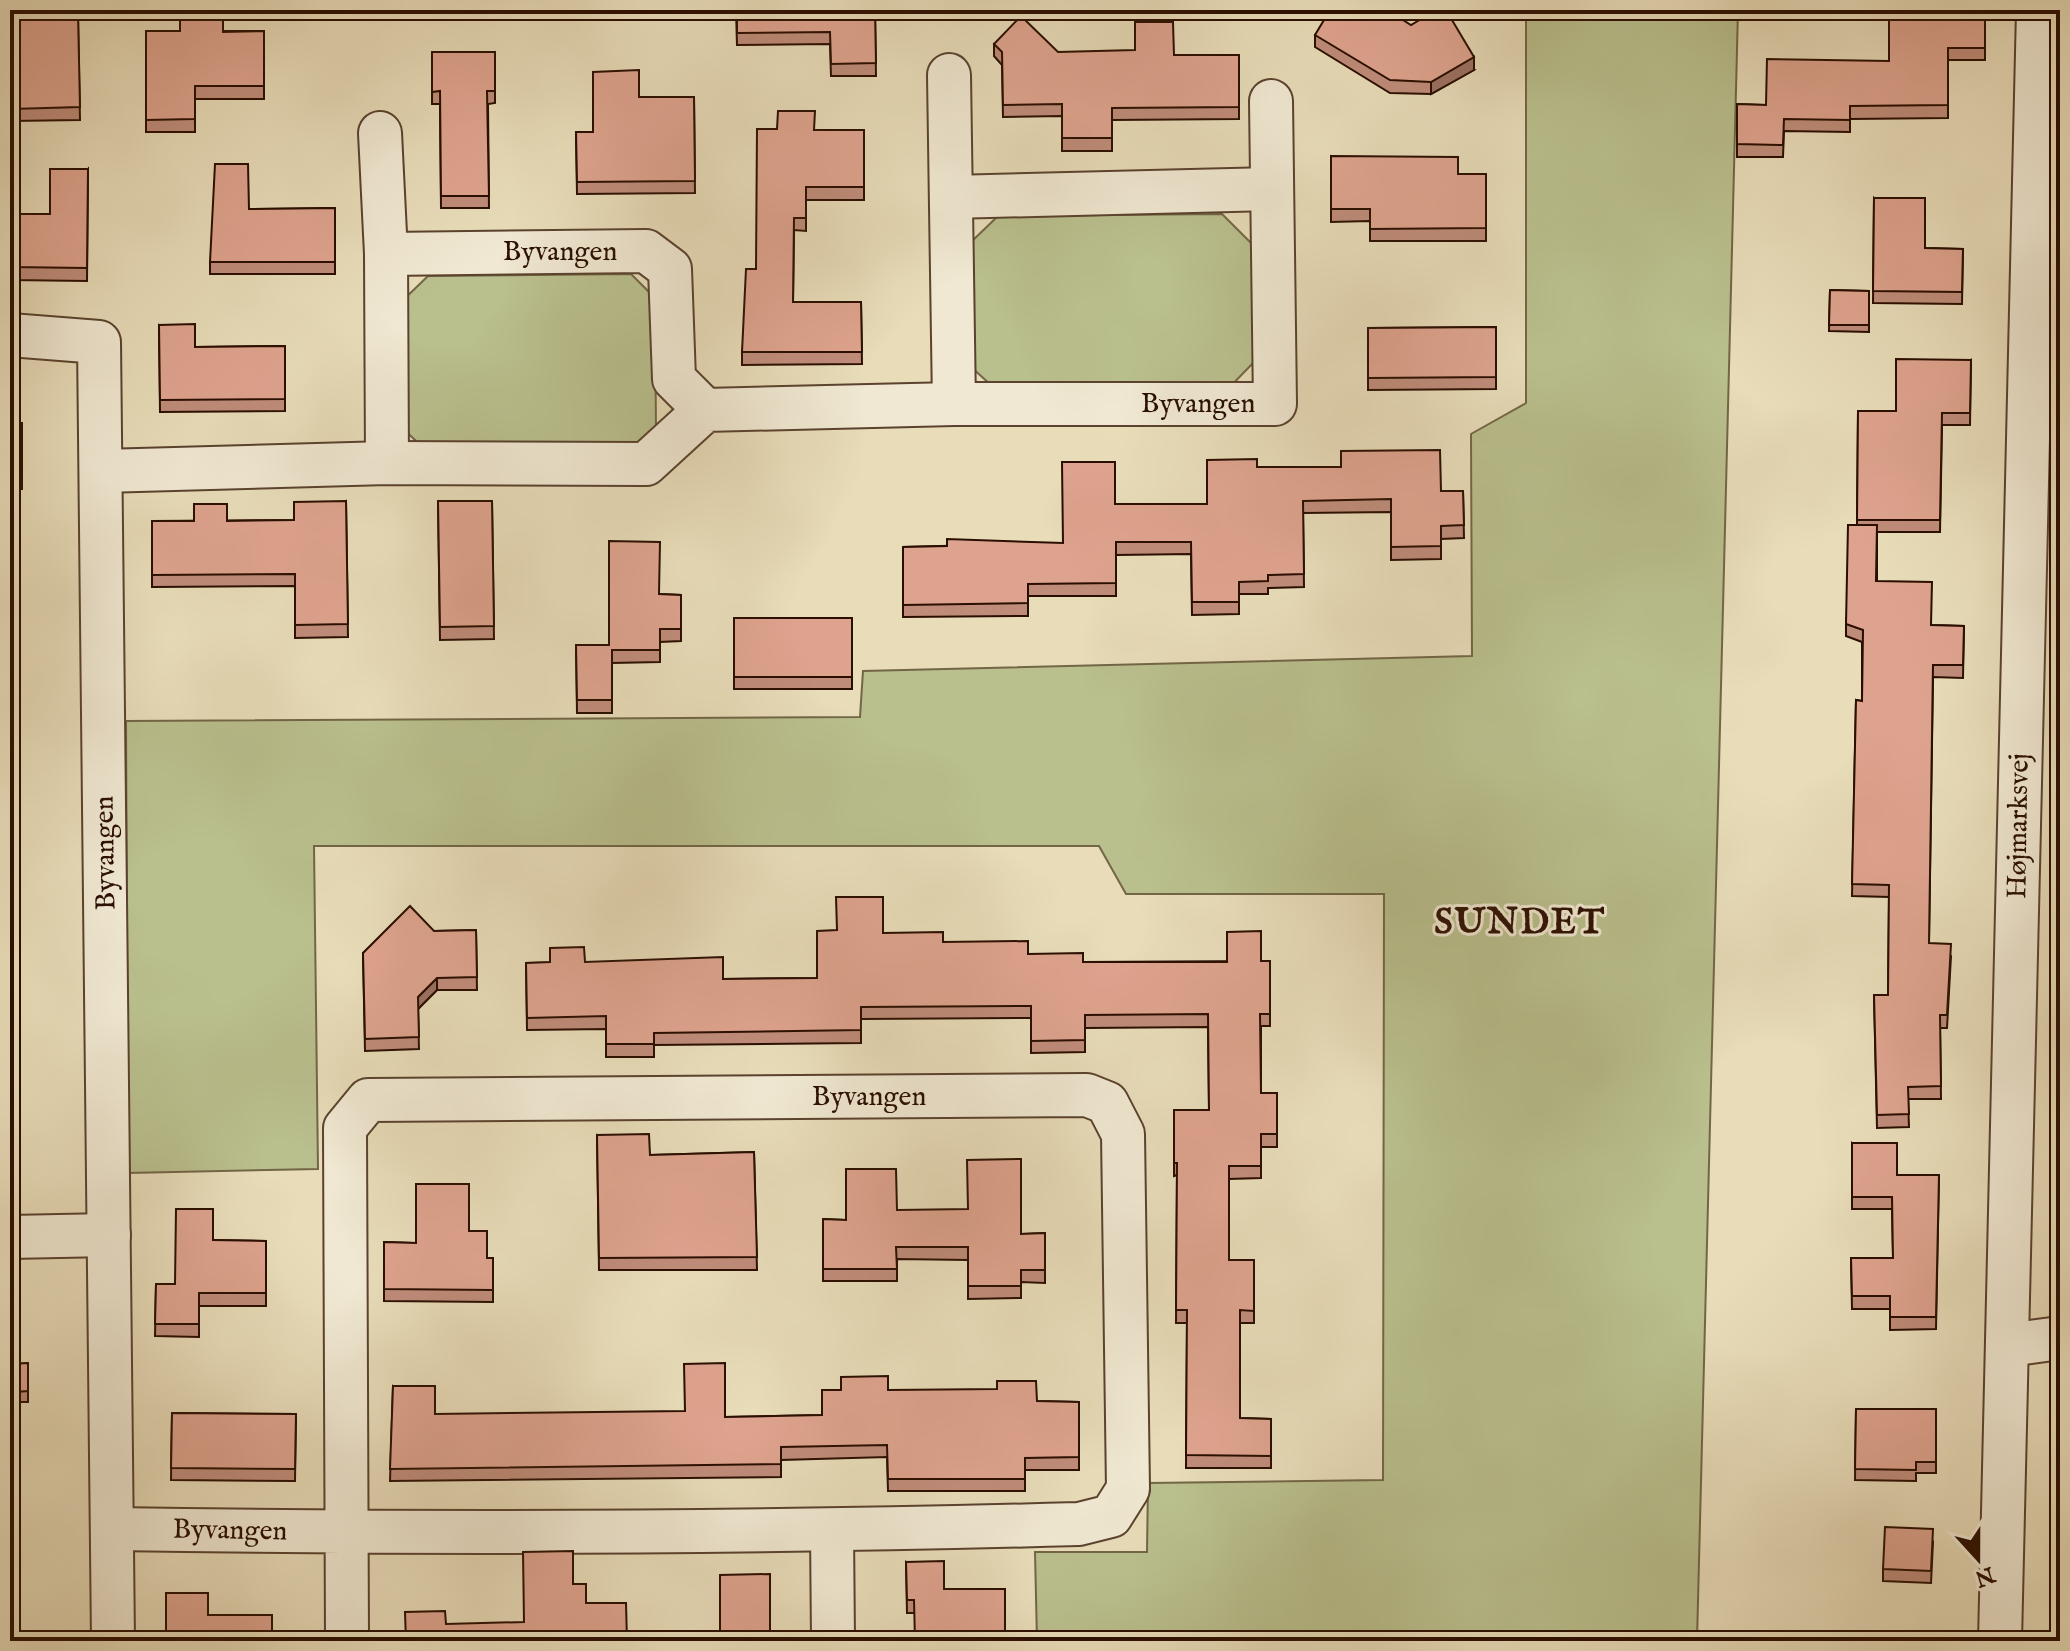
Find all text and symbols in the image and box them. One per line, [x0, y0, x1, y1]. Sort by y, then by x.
street label: Byvangen [503, 235, 617, 270]
street label: Byvangen [1141, 387, 1255, 422]
street label: Højmarksvej [2000, 753, 2038, 899]
street label: Byvangen [88, 795, 124, 911]
district label: SUNDET [1434, 900, 1606, 946]
street label: Byvangen [812, 1080, 926, 1115]
street label: Byvangen [172, 1513, 288, 1549]
north arrow [1938, 1519, 2018, 1599]
text: N [1971, 1559, 1999, 1592]

